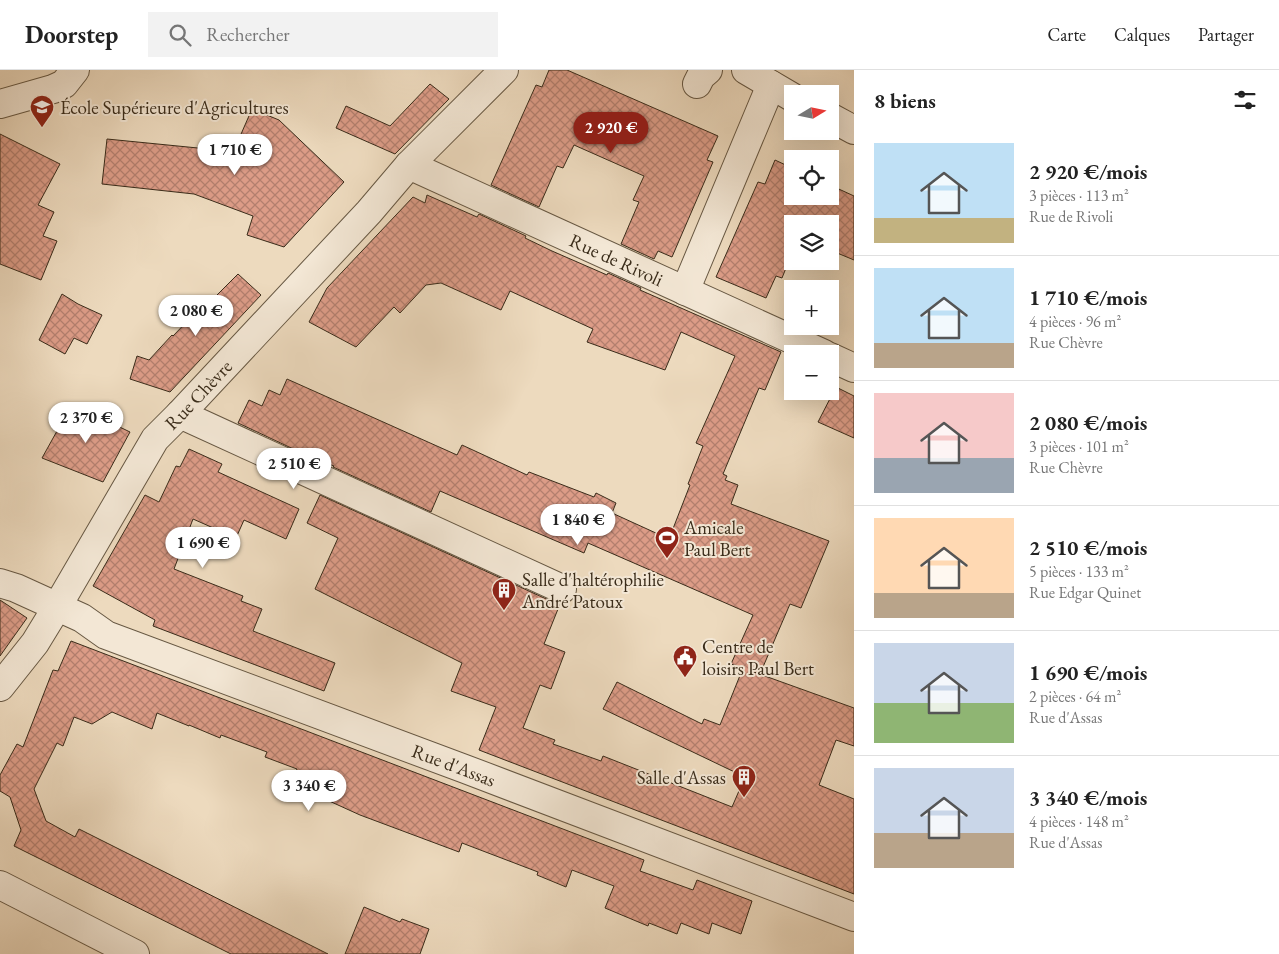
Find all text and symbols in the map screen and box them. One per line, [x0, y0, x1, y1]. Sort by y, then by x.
search box [148, 12, 498, 57]
text: Doorstep [25, 19, 118, 50]
icon: search [166, 21, 194, 49]
text: Rechercher [206, 22, 290, 47]
text: Carte [1047, 23, 1086, 46]
text: Calques [1114, 23, 1170, 46]
text: Partager [1198, 23, 1254, 46]
north arrow [784, 85, 839, 140]
map controls [784, 85, 839, 400]
icon: filters [1231, 86, 1259, 114]
text: 8 biens [874, 87, 936, 114]
school or university icon: École Supérieure d'Agricultures [29, 94, 55, 128]
place label: École Supérieure d'Agricultures [60, 95, 289, 120]
pin: 2 920 € [565, 112, 657, 154]
text: 2 920 € [584, 117, 638, 138]
pin: 1 710 € [189, 134, 281, 176]
text: 1 710 € [208, 139, 262, 160]
button: locate [784, 150, 839, 205]
text: 2 920 €/mois [1029, 158, 1147, 185]
icon: home [914, 163, 974, 223]
text: 3 pièces · 113 m² [1029, 185, 1129, 206]
text: Rue de Rivoli [1029, 206, 1113, 227]
button: layers [784, 215, 839, 270]
street label: Rue de Rivoli [566, 227, 668, 292]
button: + [784, 280, 839, 335]
text: 1 710 €/mois [1029, 284, 1147, 311]
icon: home [914, 288, 974, 348]
pin: 2 080 € [150, 294, 242, 337]
text: 2 080 € [169, 300, 223, 321]
text: 4 pièces · 96 m² [1029, 311, 1121, 332]
text: Rue Chèvre [1029, 332, 1103, 353]
button: − [784, 345, 839, 400]
street label: Rue Chèvre [159, 354, 237, 435]
pin: 2 370 € [40, 402, 132, 444]
text: 2 370 € [59, 407, 113, 428]
text: 2 080 €/mois [1029, 409, 1147, 436]
icon: home [914, 413, 974, 473]
text: 3 pièces · 101 m² [1029, 436, 1129, 457]
pin: 2 510 € [248, 448, 340, 490]
text: 2 510 € [267, 453, 321, 474]
text: Rue Chèvre [1029, 457, 1103, 478]
pin: 1 840 € [532, 504, 624, 546]
text: 1 840 € [551, 509, 605, 530]
place label: Amicale Paul Bert [683, 515, 750, 562]
sports icon: Amicale Paul Bert [654, 525, 680, 559]
pin: 1 690 € [157, 526, 249, 569]
text: 1 690 € [176, 532, 230, 553]
text: 2 510 €/mois [1029, 534, 1147, 561]
icon: home [914, 538, 974, 598]
text: 5 pièces · 133 m² [1029, 561, 1129, 582]
place label: Salle d'haltérophilie André Patoux [521, 567, 664, 614]
building icon: Salle d'haltérophilie André Patoux [491, 577, 517, 611]
text: Rue Edgar Quinet [1029, 582, 1141, 603]
place label: Centre de loisirs Paul Bert [702, 634, 814, 681]
public building icon: Centre de loisirs Paul Bert [672, 644, 698, 678]
text: 1 690 €/mois [1029, 659, 1147, 686]
icon: home [914, 663, 974, 723]
text: 2 pièces · 64 m² [1029, 686, 1121, 707]
text: Rue d'Assas [1029, 707, 1103, 728]
street label: Rue d'Assas [409, 738, 499, 792]
building icon: Salle d'Assas [731, 764, 757, 798]
place label: Salle d'Assas [637, 765, 726, 790]
pin: 3 340 € [263, 770, 355, 812]
text: 3 340 € [282, 775, 336, 796]
text: 3 340 €/mois [1029, 784, 1147, 811]
icon: home [914, 788, 974, 848]
text: 4 pièces · 148 m² [1029, 811, 1129, 832]
text: Rue d'Assas [1029, 832, 1103, 853]

